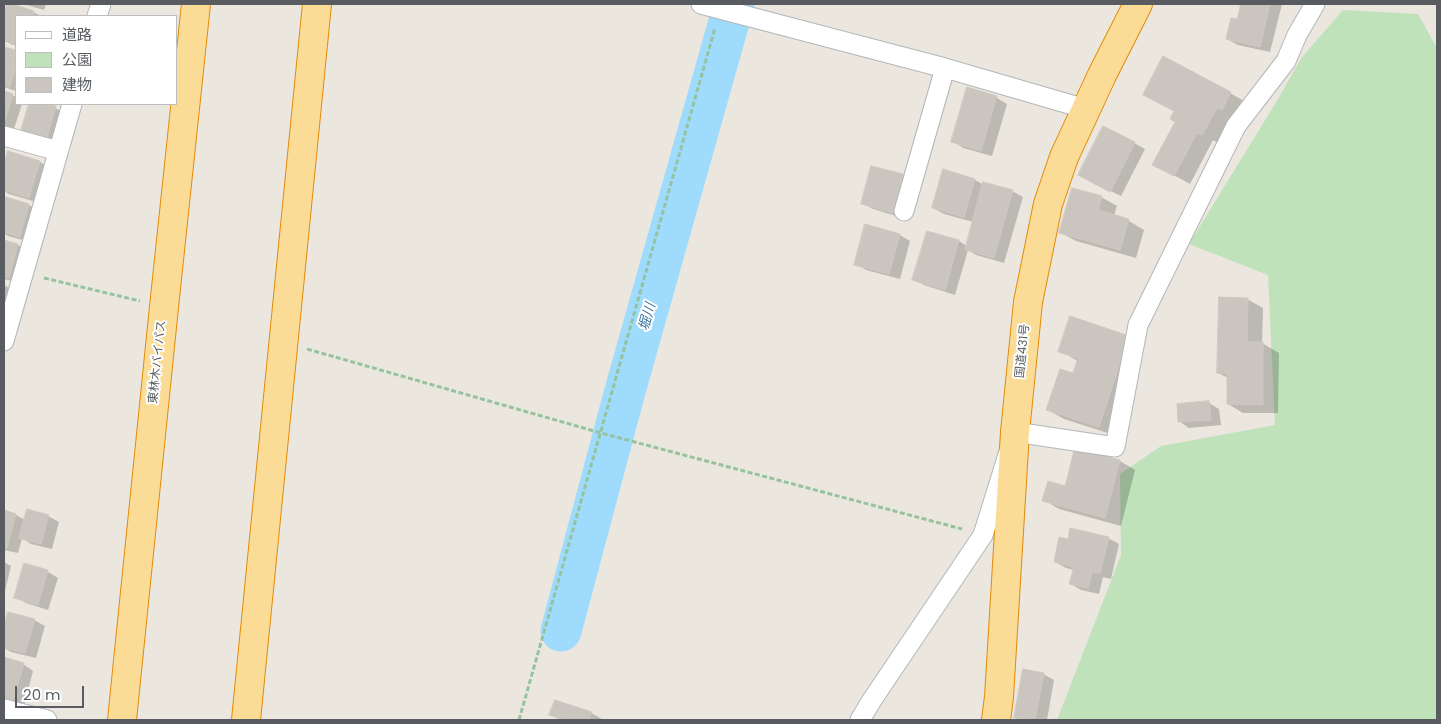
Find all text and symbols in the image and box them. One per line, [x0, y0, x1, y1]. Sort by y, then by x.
legend [15, 15, 178, 105]
text: 道路 [62, 24, 92, 45]
text: 公園 [62, 49, 92, 70]
text: 建物 [62, 74, 92, 95]
water label: 堀川 [636, 301, 660, 333]
street label: 東林木バイパス [146, 319, 170, 405]
street label: 国道431号 [1013, 323, 1033, 379]
scale bar [18, 676, 86, 708]
text: 20 m [23, 684, 61, 705]

